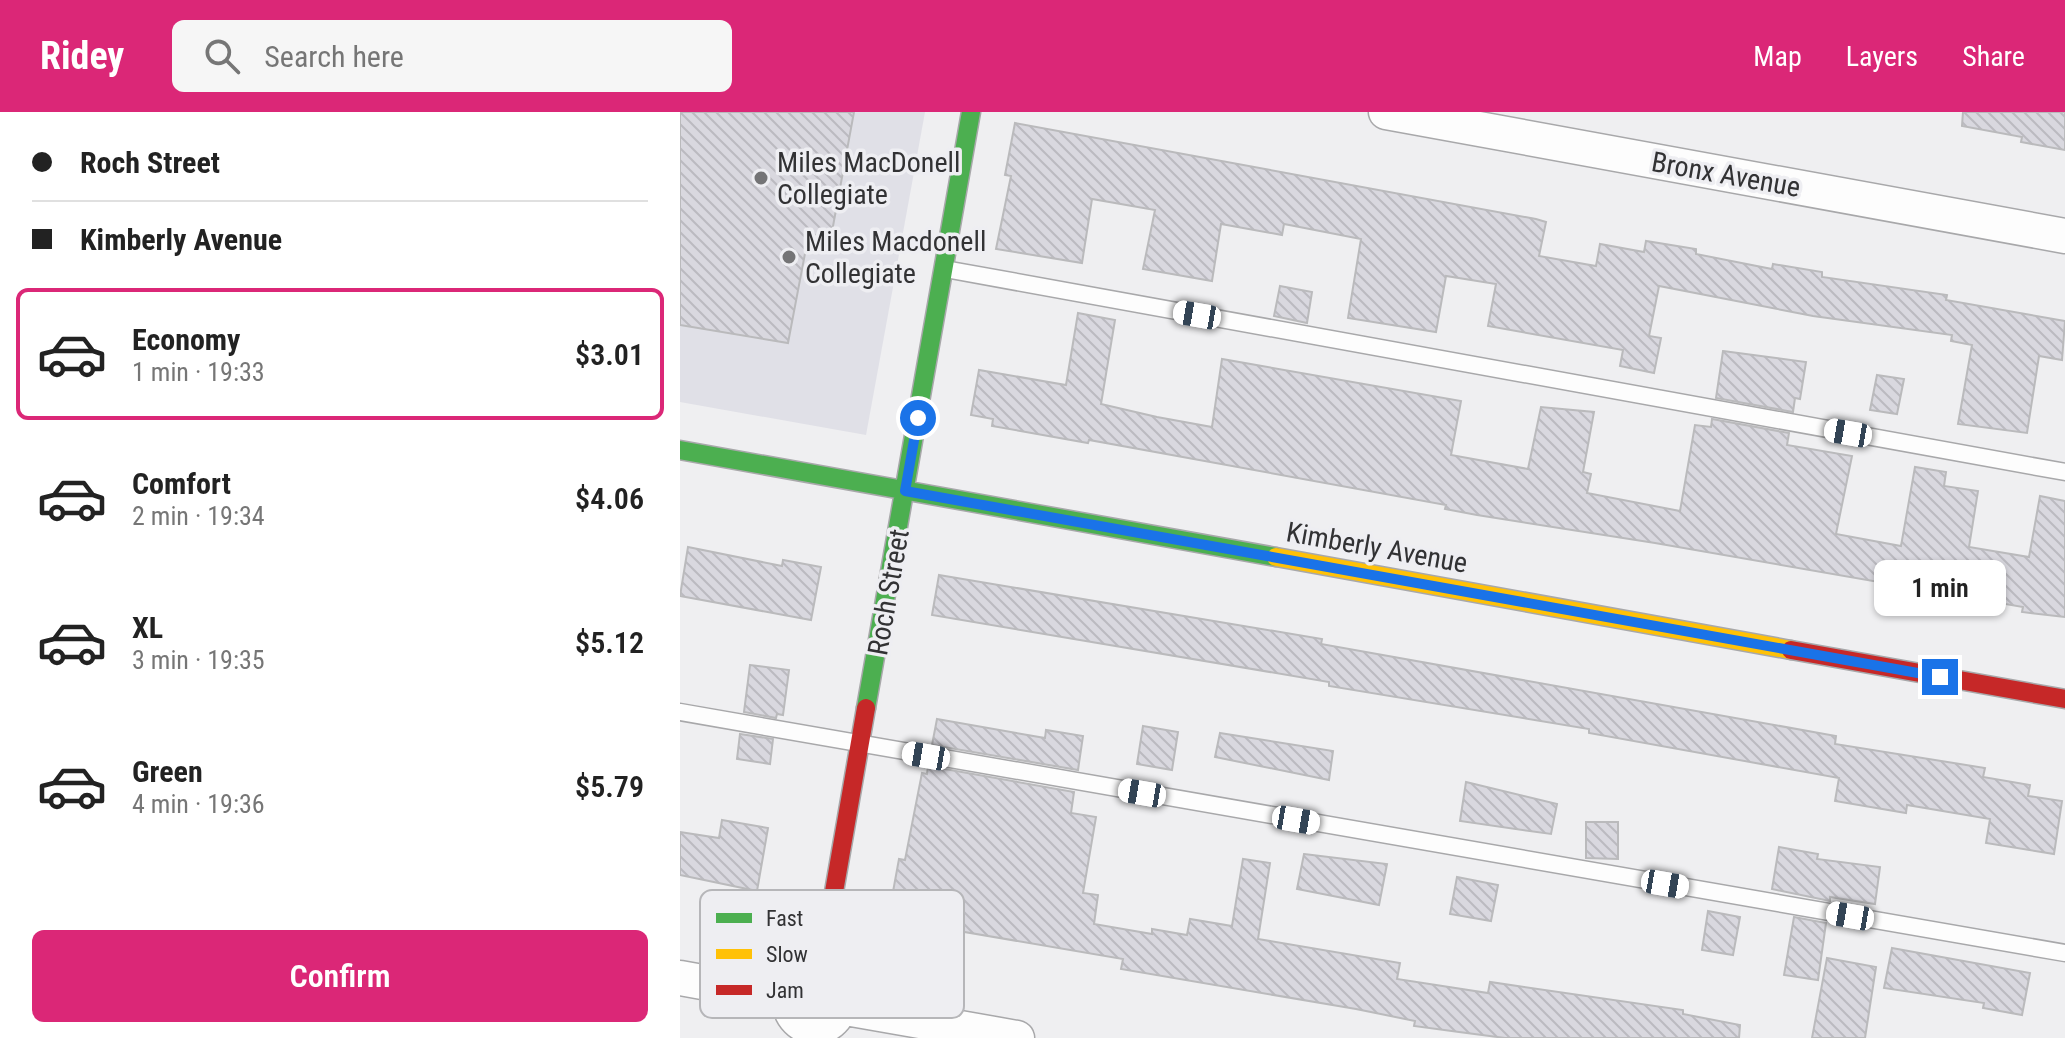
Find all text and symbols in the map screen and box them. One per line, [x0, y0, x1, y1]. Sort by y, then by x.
search box [172, 20, 732, 92]
text: Ridey [40, 34, 124, 78]
icon: search [200, 34, 244, 78]
text: Search here [264, 39, 404, 74]
text: Map [1753, 40, 1802, 73]
text: Layers [1846, 40, 1918, 73]
text: Share [1962, 40, 2025, 73]
text: Roch Street [80, 145, 220, 180]
street label: Bronx Avenue [1649, 145, 1803, 204]
place label: Miles MacDonell Collegiate [777, 146, 960, 211]
marker: Miles MacDonell Collegiate [752, 169, 770, 187]
text: Kimberly Avenue [80, 222, 282, 257]
place label: Miles Macdonell Collegiate [805, 225, 986, 290]
marker: Miles Macdonell Collegiate [780, 248, 798, 266]
car [1171, 299, 1223, 331]
icon: car [36, 318, 108, 390]
text: Economy [132, 322, 240, 357]
text: $3.01 [575, 337, 644, 372]
text: 1 min · 19:33 [132, 357, 265, 387]
route start [900, 400, 936, 436]
car [1822, 417, 1874, 449]
icon: car [36, 462, 108, 534]
text: Comfort [132, 466, 231, 501]
text: $4.06 [575, 481, 644, 516]
text: 2 min · 19:34 [132, 501, 265, 531]
street label: Kimberly Avenue [1284, 515, 1470, 580]
street label: Roch Street [861, 526, 916, 658]
callout: 1 min [1874, 561, 2006, 617]
text: 1 min [1911, 573, 1969, 603]
icon: car [36, 606, 108, 678]
text: XL [132, 610, 163, 645]
text: $5.12 [575, 625, 644, 660]
text: 3 min · 19:35 [132, 645, 265, 675]
route end [1922, 659, 1958, 695]
car [900, 740, 952, 772]
icon: car [36, 750, 108, 822]
text: Green [132, 754, 203, 789]
text: $5.79 [575, 769, 644, 804]
car [1116, 777, 1168, 809]
text: 4 min · 19:36 [132, 789, 265, 819]
car [1270, 804, 1322, 836]
car [1639, 868, 1691, 900]
legend [700, 890, 964, 1018]
car [1824, 900, 1876, 932]
text: Fast [766, 906, 803, 931]
button: Confirm [32, 930, 648, 1022]
text: Slow [766, 942, 808, 967]
text: Jam [766, 978, 804, 1003]

